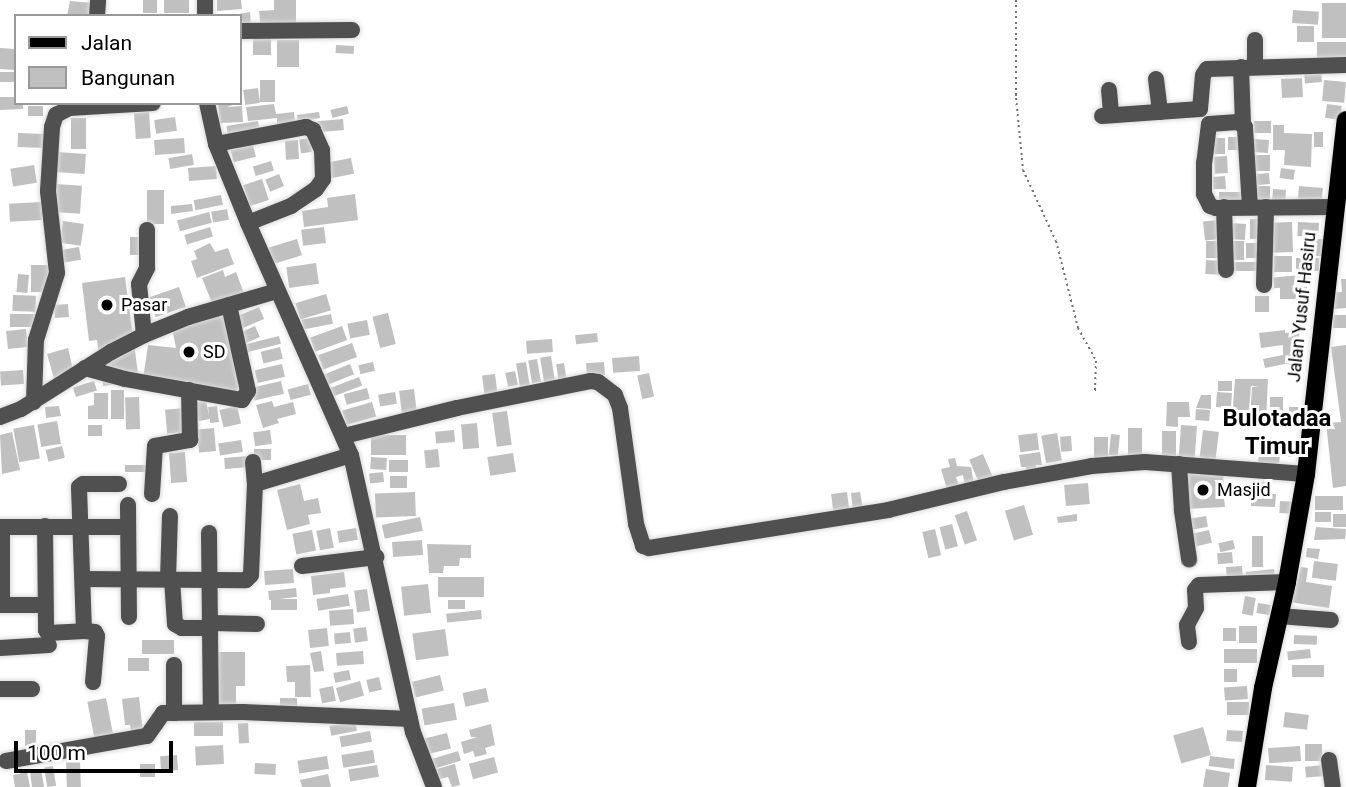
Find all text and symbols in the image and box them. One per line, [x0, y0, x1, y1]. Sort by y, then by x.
legend [14, 14, 242, 105]
text: Jalan [81, 31, 132, 55]
text: Bangunan [81, 66, 175, 90]
street label: Jalan Yusuf Hasiru [1283, 231, 1321, 383]
place label: Pasar [121, 294, 167, 316]
marker: Pasar [99, 297, 115, 313]
place label: SD [203, 341, 226, 363]
marker: SD [181, 344, 197, 360]
district label: Bulotadaa Timur [1223, 405, 1331, 461]
place label: Masjid [1217, 479, 1271, 501]
marker: Masjid [1195, 482, 1211, 498]
scale bar [18, 728, 177, 772]
text: 100 m [27, 741, 86, 765]

